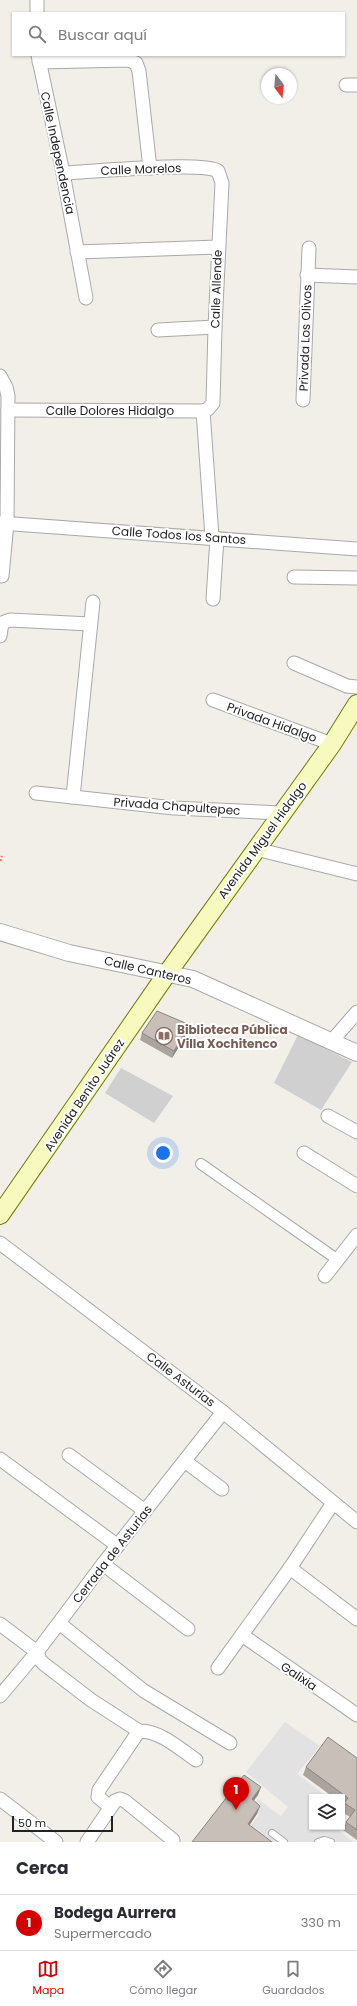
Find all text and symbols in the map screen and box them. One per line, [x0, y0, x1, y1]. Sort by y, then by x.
search box [12, 12, 345, 56]
icon: search [26, 23, 48, 45]
text: Buscar aquí [58, 24, 147, 45]
north arrow [261, 68, 297, 104]
street label: Calle Independencia [37, 90, 79, 216]
street label: Calle Morelos [100, 159, 182, 179]
street label: Calle Allende [206, 249, 226, 329]
street label: Privada Los Olivos [295, 284, 315, 392]
street label: Calle Dolores Hidalgo [46, 402, 174, 419]
street label: Calle Todos los Santos [111, 522, 247, 548]
street label: Privada Hidalgo [225, 698, 320, 746]
street label: Avenida Miguel Hidalgo [214, 778, 311, 902]
street label: Privada Chapultepec [113, 793, 241, 819]
street label: Calle Canteros [103, 952, 193, 988]
place label: Biblioteca Pública Villa Xochitenco [177, 1021, 288, 1052]
library icon: Biblioteca Pública Villa Xochitenco [154, 1026, 174, 1046]
street label: Avenida Benito Juárez [40, 1035, 128, 1155]
your location [153, 1143, 173, 1163]
street label: Calle Asturias [143, 1347, 219, 1411]
street label: Cerrada de Asturias [68, 1501, 156, 1607]
street label: Galixia [278, 1658, 320, 1694]
pin: 1 [223, 1777, 249, 1810]
map controls [309, 1794, 345, 1830]
button: layers [309, 1794, 345, 1830]
scale bar [12, 1814, 113, 1833]
text: 50 m [18, 1815, 46, 1831]
text: Cerca [16, 1856, 69, 1880]
text: Bodega Aurrera [54, 1902, 176, 1923]
text: 1 [27, 1913, 31, 1932]
text: 330 m [301, 1913, 341, 1932]
text: Supermercado [54, 1924, 152, 1943]
tab: Mapa [32, 1958, 64, 1999]
tab: Cómo llegar [129, 1958, 197, 1999]
tab: Guardados [262, 1958, 324, 1999]

